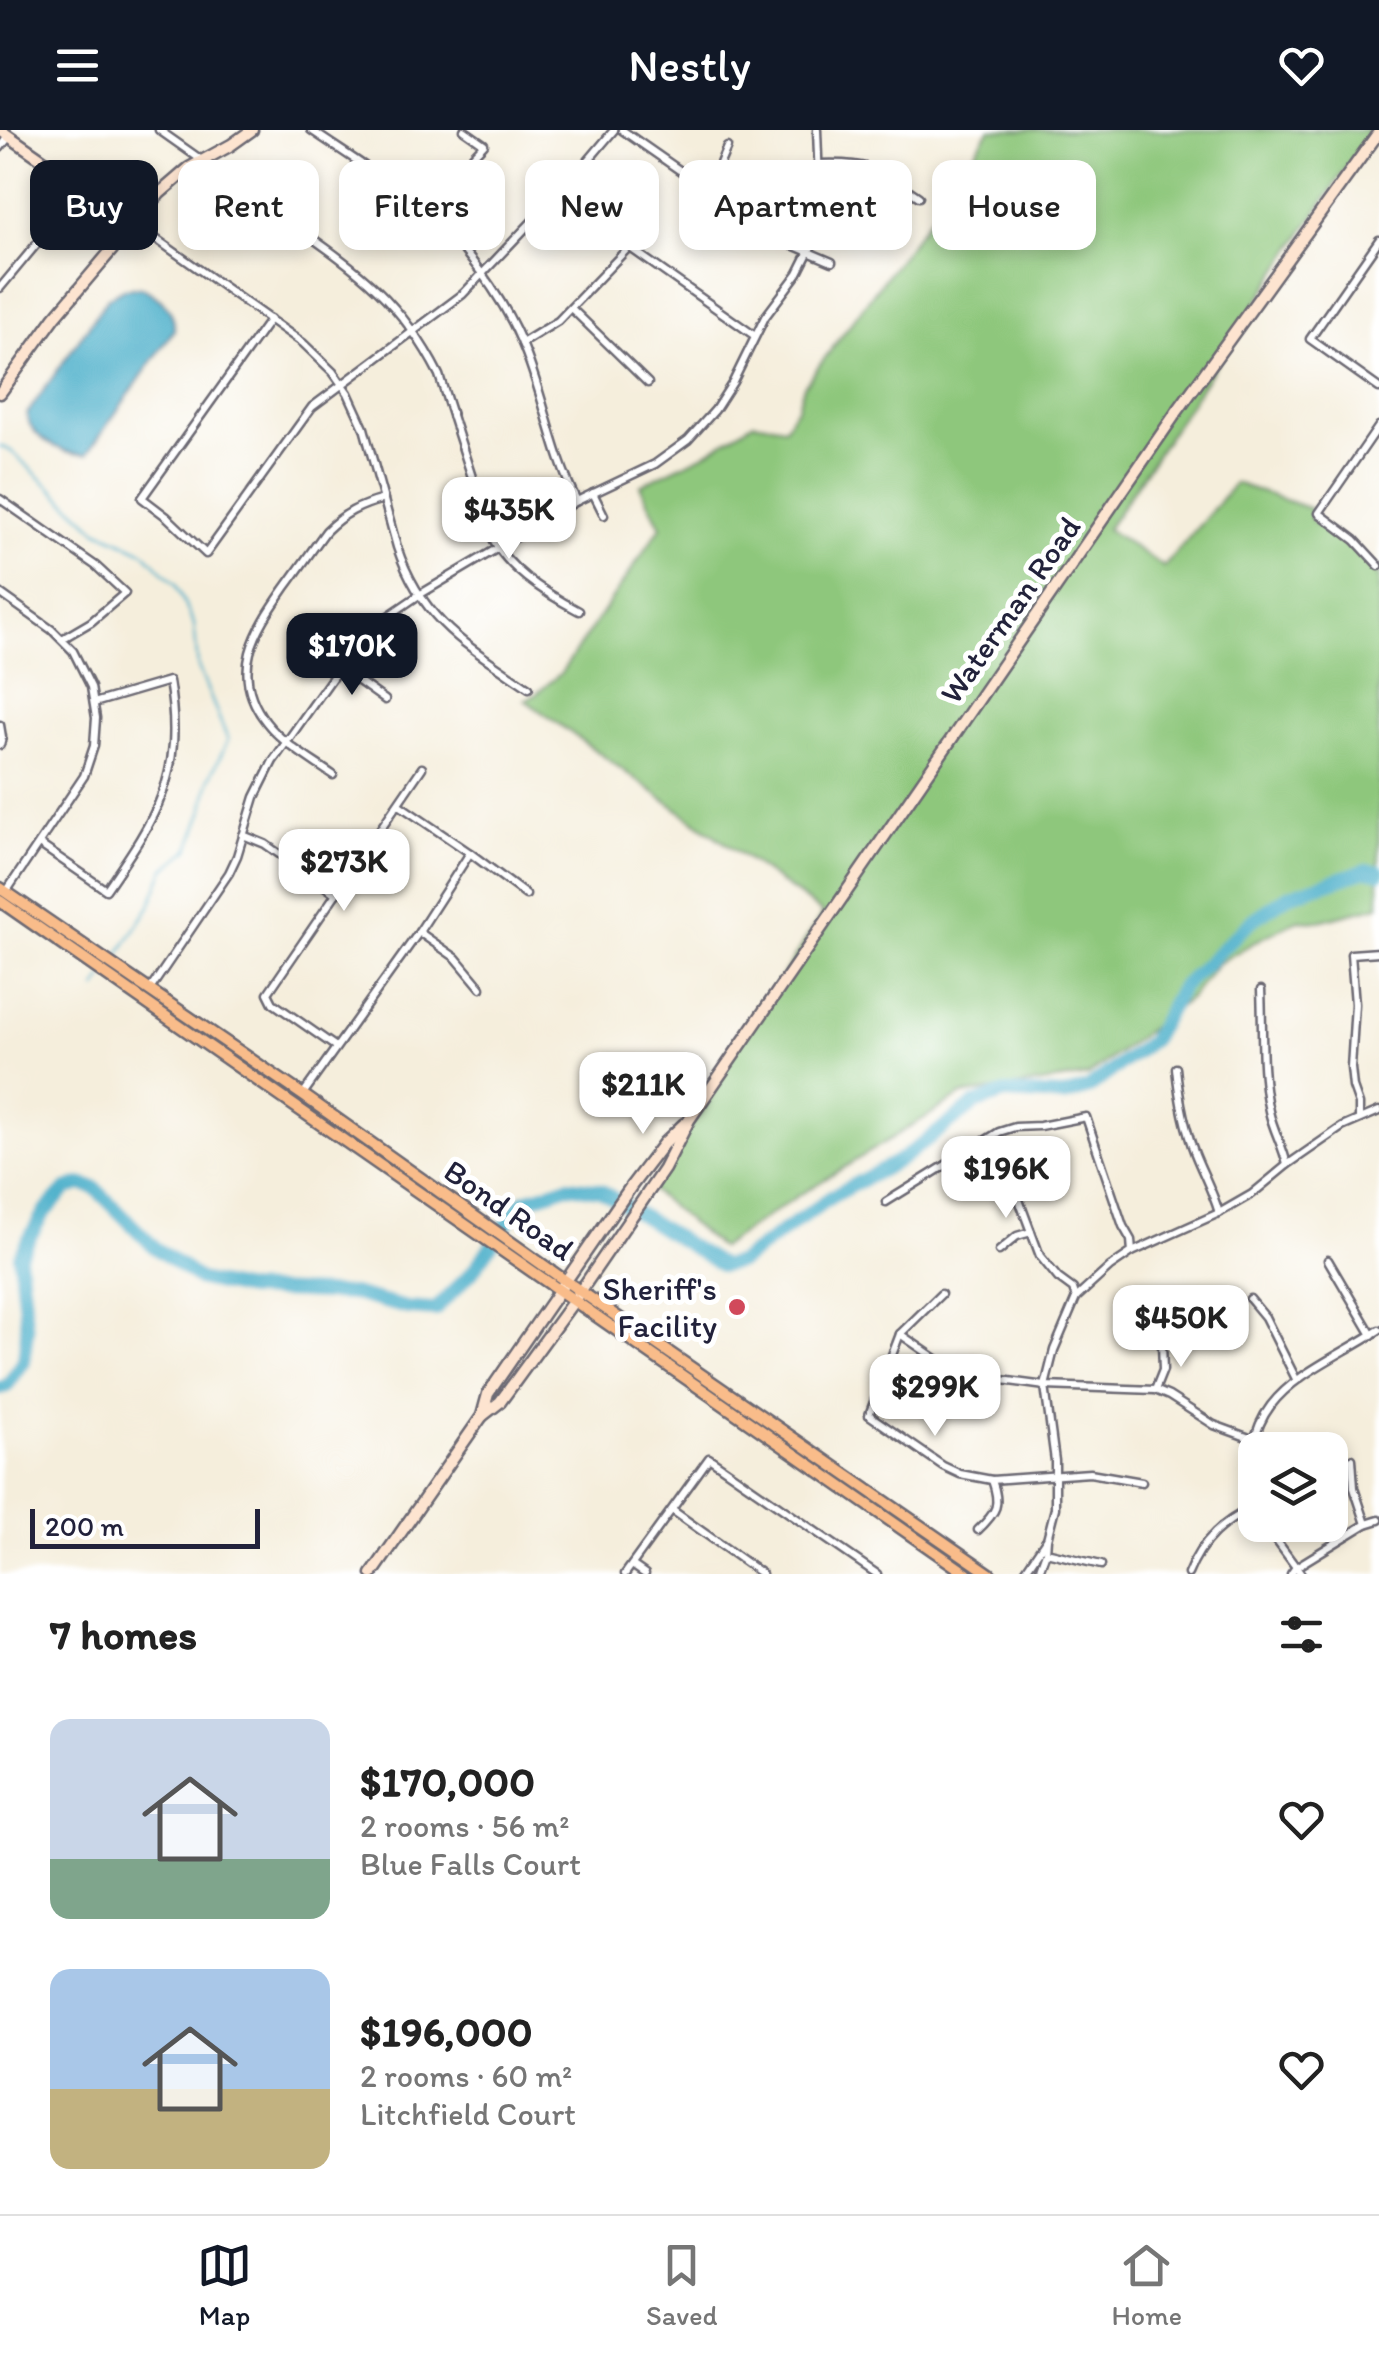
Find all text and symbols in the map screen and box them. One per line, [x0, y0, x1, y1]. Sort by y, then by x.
icon: menu [50, 38, 105, 93]
text: Nestly [628, 38, 751, 92]
icon: heart [1274, 38, 1329, 93]
chip: Buy [30, 160, 158, 250]
chip: Rent [178, 160, 319, 250]
chip: Filters [339, 160, 505, 250]
chip: New [525, 160, 659, 250]
chip: Apartment [679, 160, 912, 250]
chip: House [932, 160, 1096, 250]
pin: $435K [439, 477, 579, 562]
text: $435K [464, 490, 554, 528]
street label: Waterman Road [932, 509, 1088, 711]
pin: $170K [282, 613, 422, 698]
text: $170K [308, 626, 396, 664]
pin: $273K [274, 829, 414, 914]
text: $273K [301, 842, 387, 880]
pin: $211K [573, 1052, 713, 1137]
text: $211K [601, 1065, 685, 1103]
pin: $196K [936, 1136, 1076, 1221]
text: $196K [963, 1149, 1049, 1187]
street label: Bond Road [437, 1152, 581, 1268]
place label: Sheriff's Facility [603, 1270, 717, 1345]
pin: $450K [1111, 1285, 1251, 1370]
marker: Sheriff's Facility [726, 1296, 748, 1318]
text: $450K [1135, 1298, 1227, 1336]
pin: $299K [865, 1354, 1005, 1439]
text: $299K [892, 1367, 978, 1405]
map controls [1238, 1432, 1348, 1542]
button: layers [1238, 1432, 1348, 1542]
scale bar [30, 1504, 260, 1548]
text: 200 m [45, 1509, 124, 1543]
icon: filters [1274, 1607, 1329, 1662]
text: 7 homes [50, 1609, 197, 1660]
text: $170,000 [360, 1756, 535, 1807]
icon: home [130, 1759, 250, 1879]
icon: heart [1274, 1792, 1329, 1847]
text: 2 rooms · 56 m² [360, 1807, 569, 1845]
text: Blue Falls Court [360, 1845, 581, 1883]
text: $196,000 [360, 2006, 533, 2057]
icon: home [130, 2009, 250, 2129]
icon: heart [1274, 2042, 1329, 2097]
text: 2 rooms · 60 m² [360, 2057, 572, 2095]
text: Litchfield Court [360, 2095, 576, 2133]
tab: Map [197, 2238, 252, 2332]
tab: Saved [646, 2238, 717, 2332]
tab: Home [1111, 2238, 1182, 2332]

